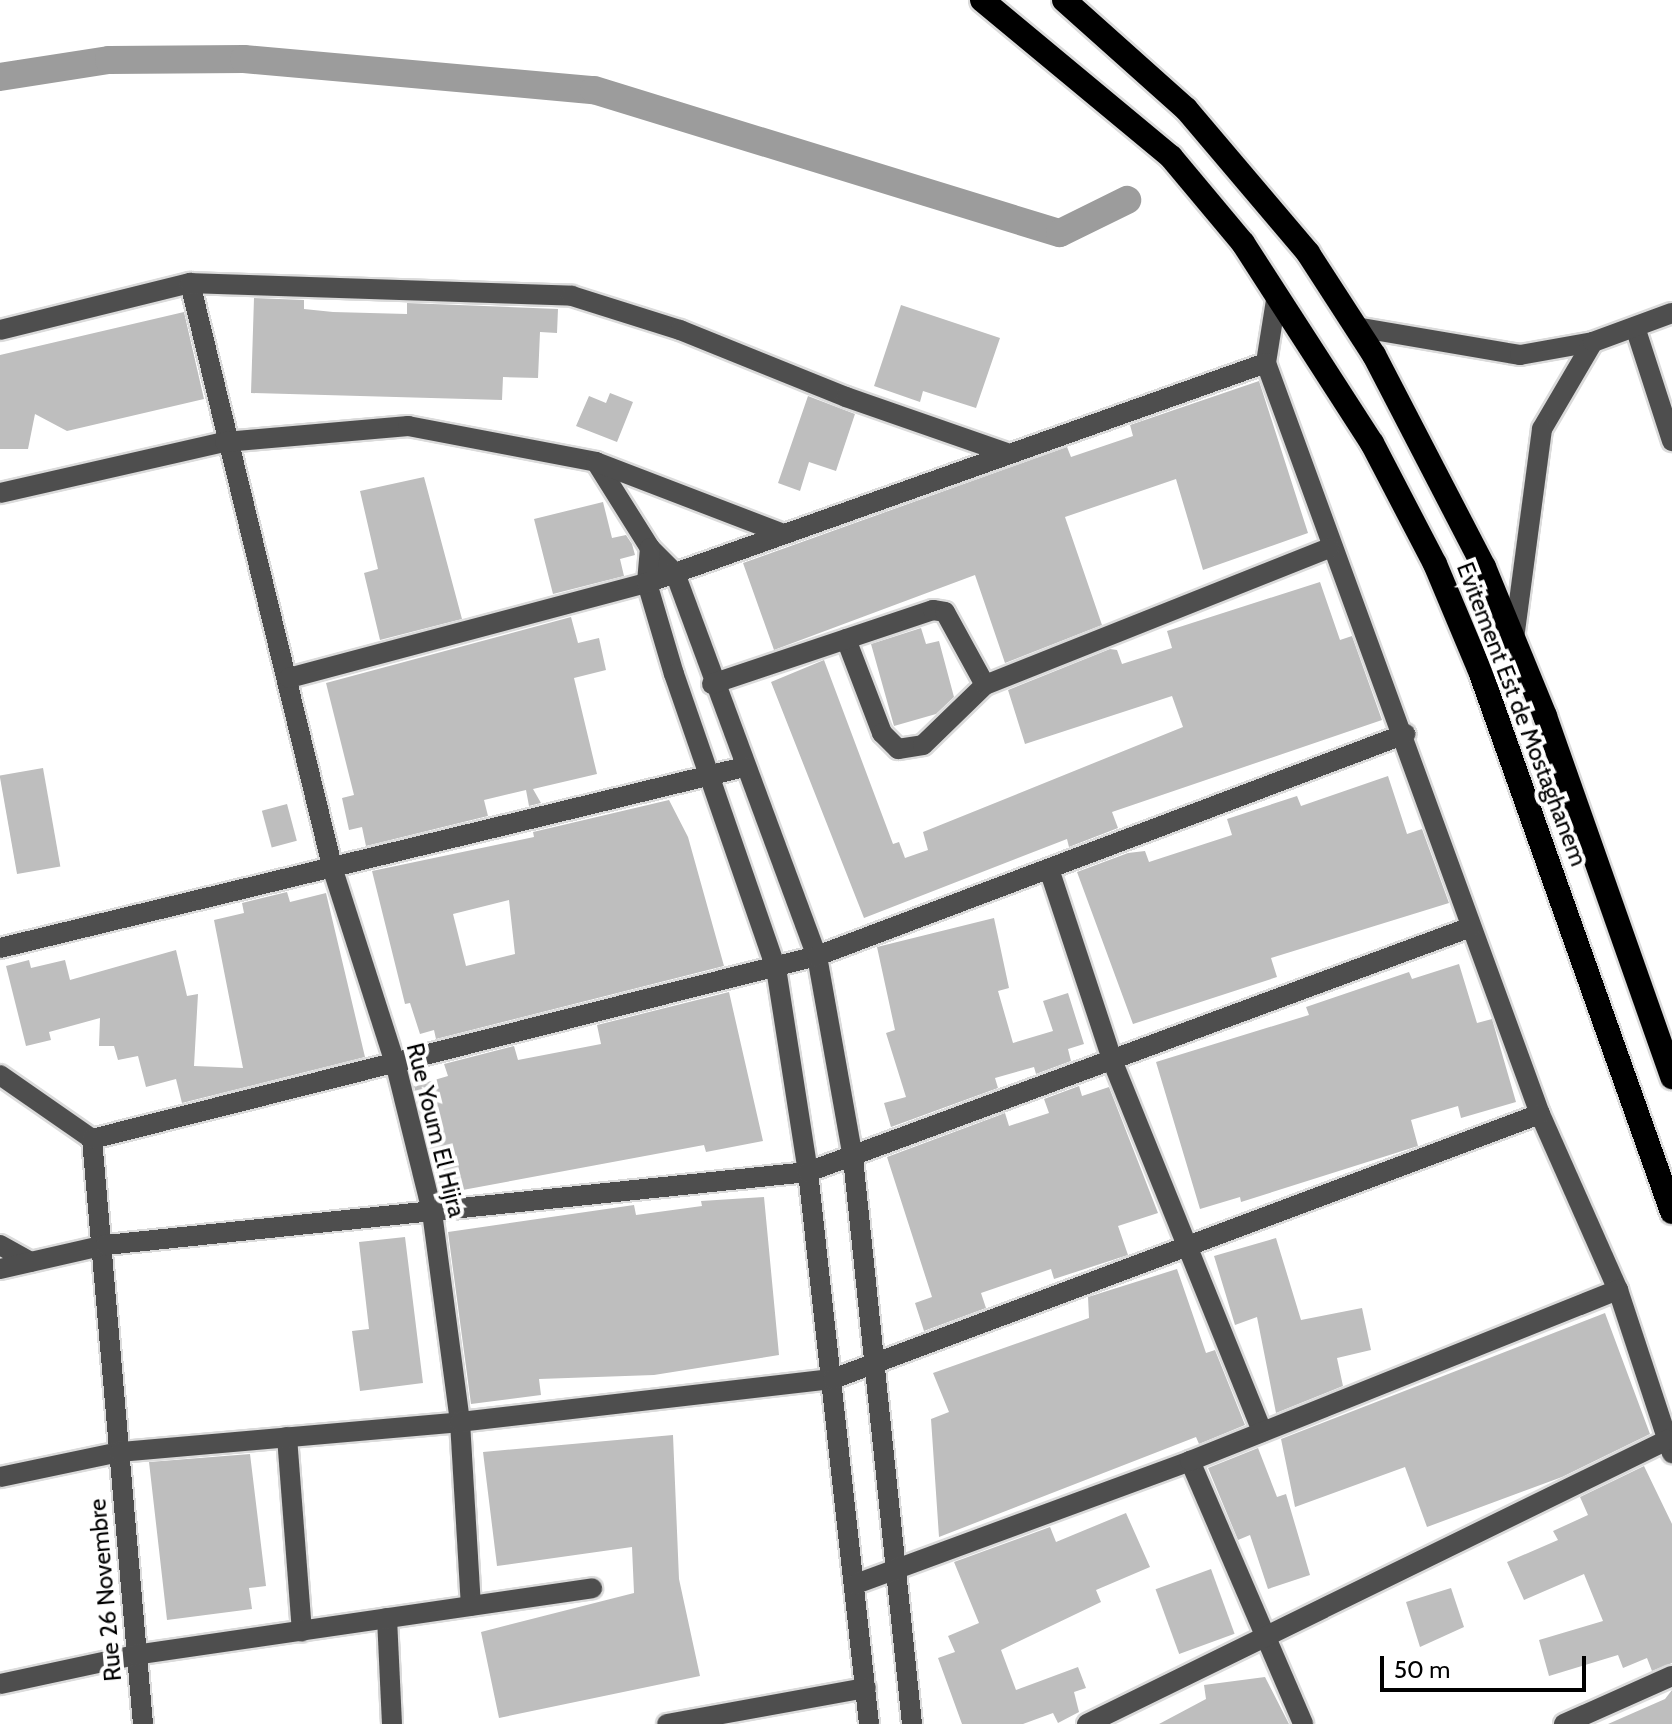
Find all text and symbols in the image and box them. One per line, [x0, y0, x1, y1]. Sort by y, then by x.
street label: Evitement Est de Mostaghanem [1451, 558, 1593, 870]
street label: Rue Youm El Hijra [400, 1040, 472, 1220]
street label: Rue 26 Novembre [83, 1497, 127, 1683]
scale bar [1384, 1640, 1590, 1690]
text: 50 m [1394, 1655, 1450, 1684]

